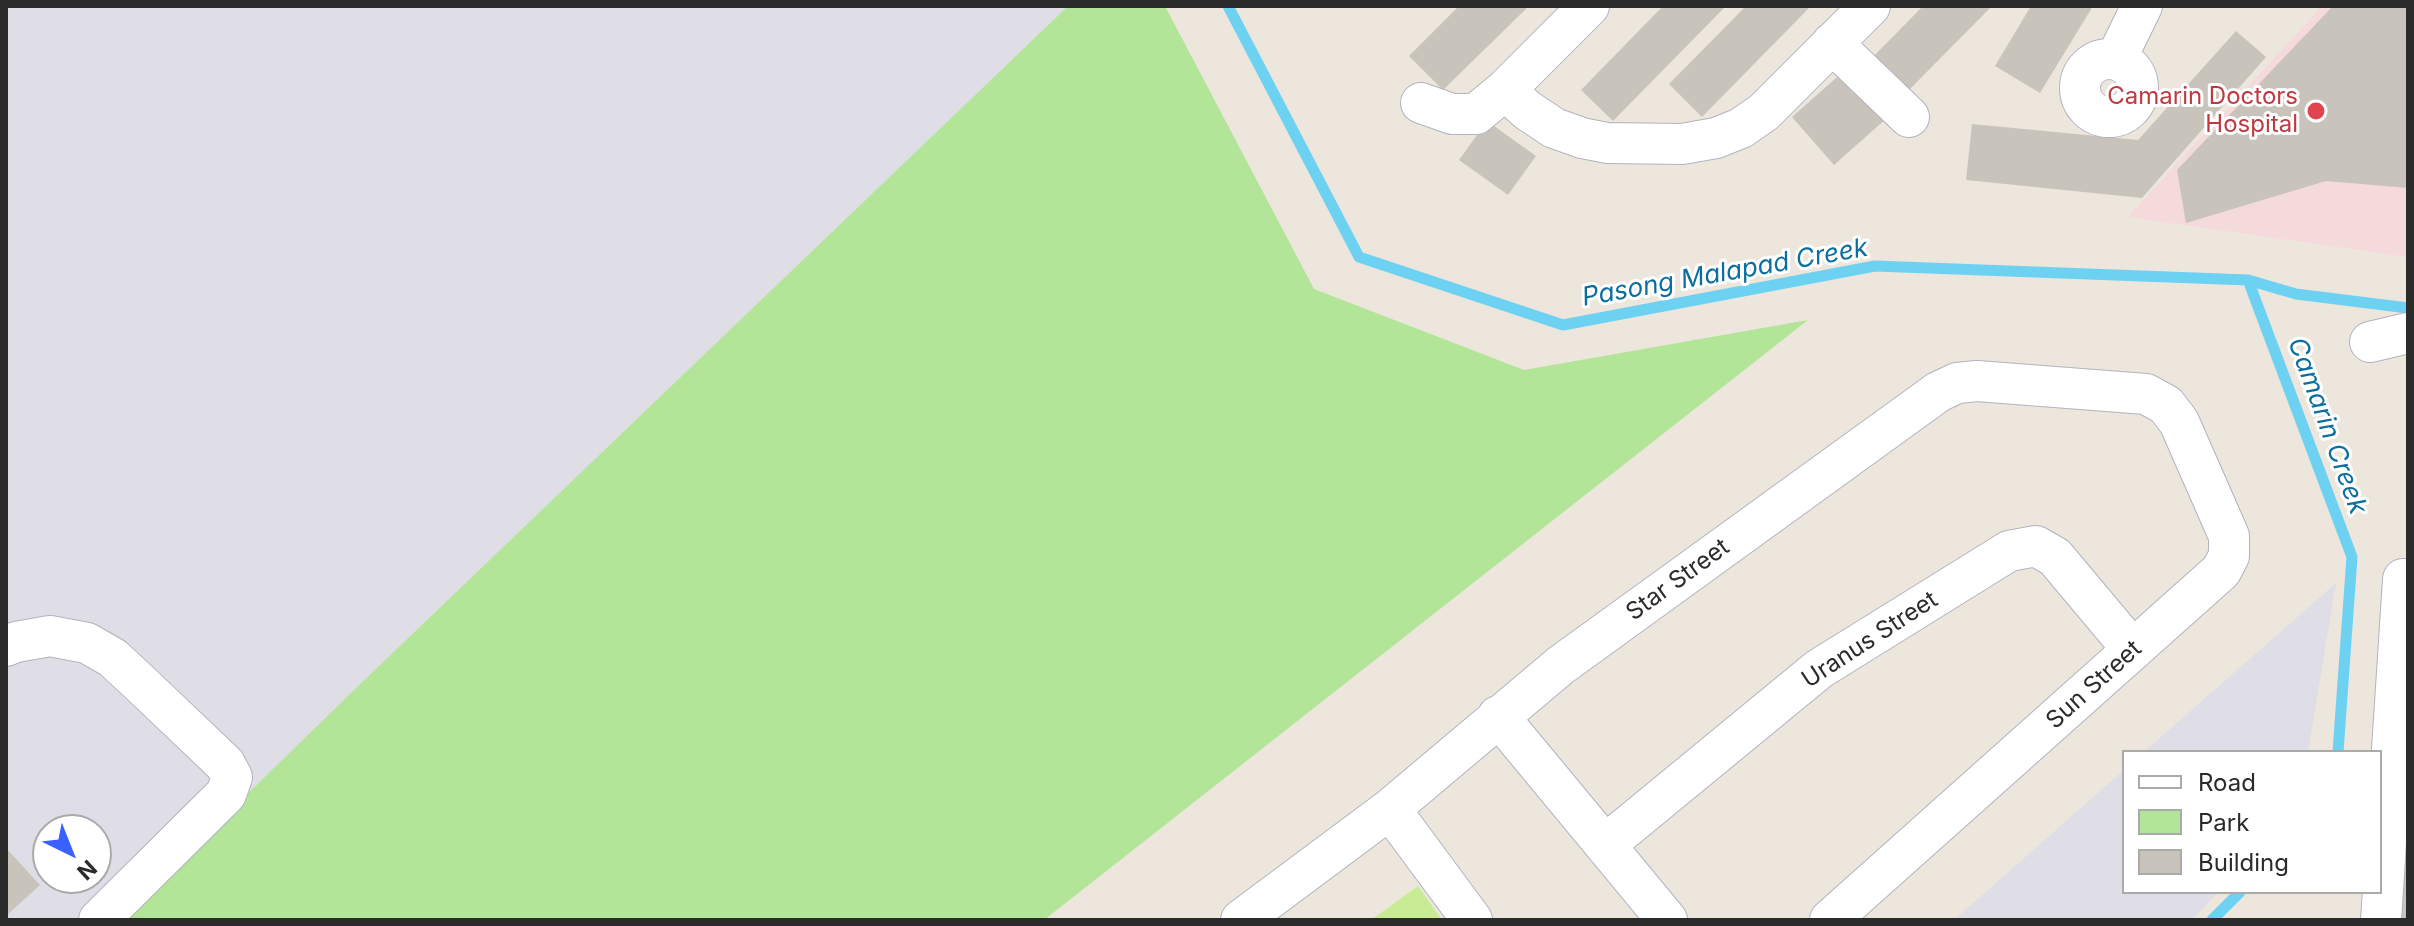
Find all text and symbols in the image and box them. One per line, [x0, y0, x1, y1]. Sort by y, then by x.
place label: Camarin Doctors Hospital [2107, 83, 2298, 139]
marker: Camarin Doctors Hospital [2305, 100, 2327, 122]
water label: Pasong Malapad Creek [1580, 232, 1870, 314]
water label: Camarin Creek [2281, 334, 2373, 518]
street label: Star Street [1621, 533, 1735, 627]
street label: Uranus Street [1797, 585, 1943, 695]
street label: Sun Street [2040, 635, 2148, 735]
legend [2122, 750, 2382, 894]
text: Road [2198, 768, 2256, 797]
text: Park [2198, 808, 2249, 837]
north arrow [32, 814, 112, 894]
text: Building [2198, 848, 2289, 877]
text: N [72, 855, 102, 885]

